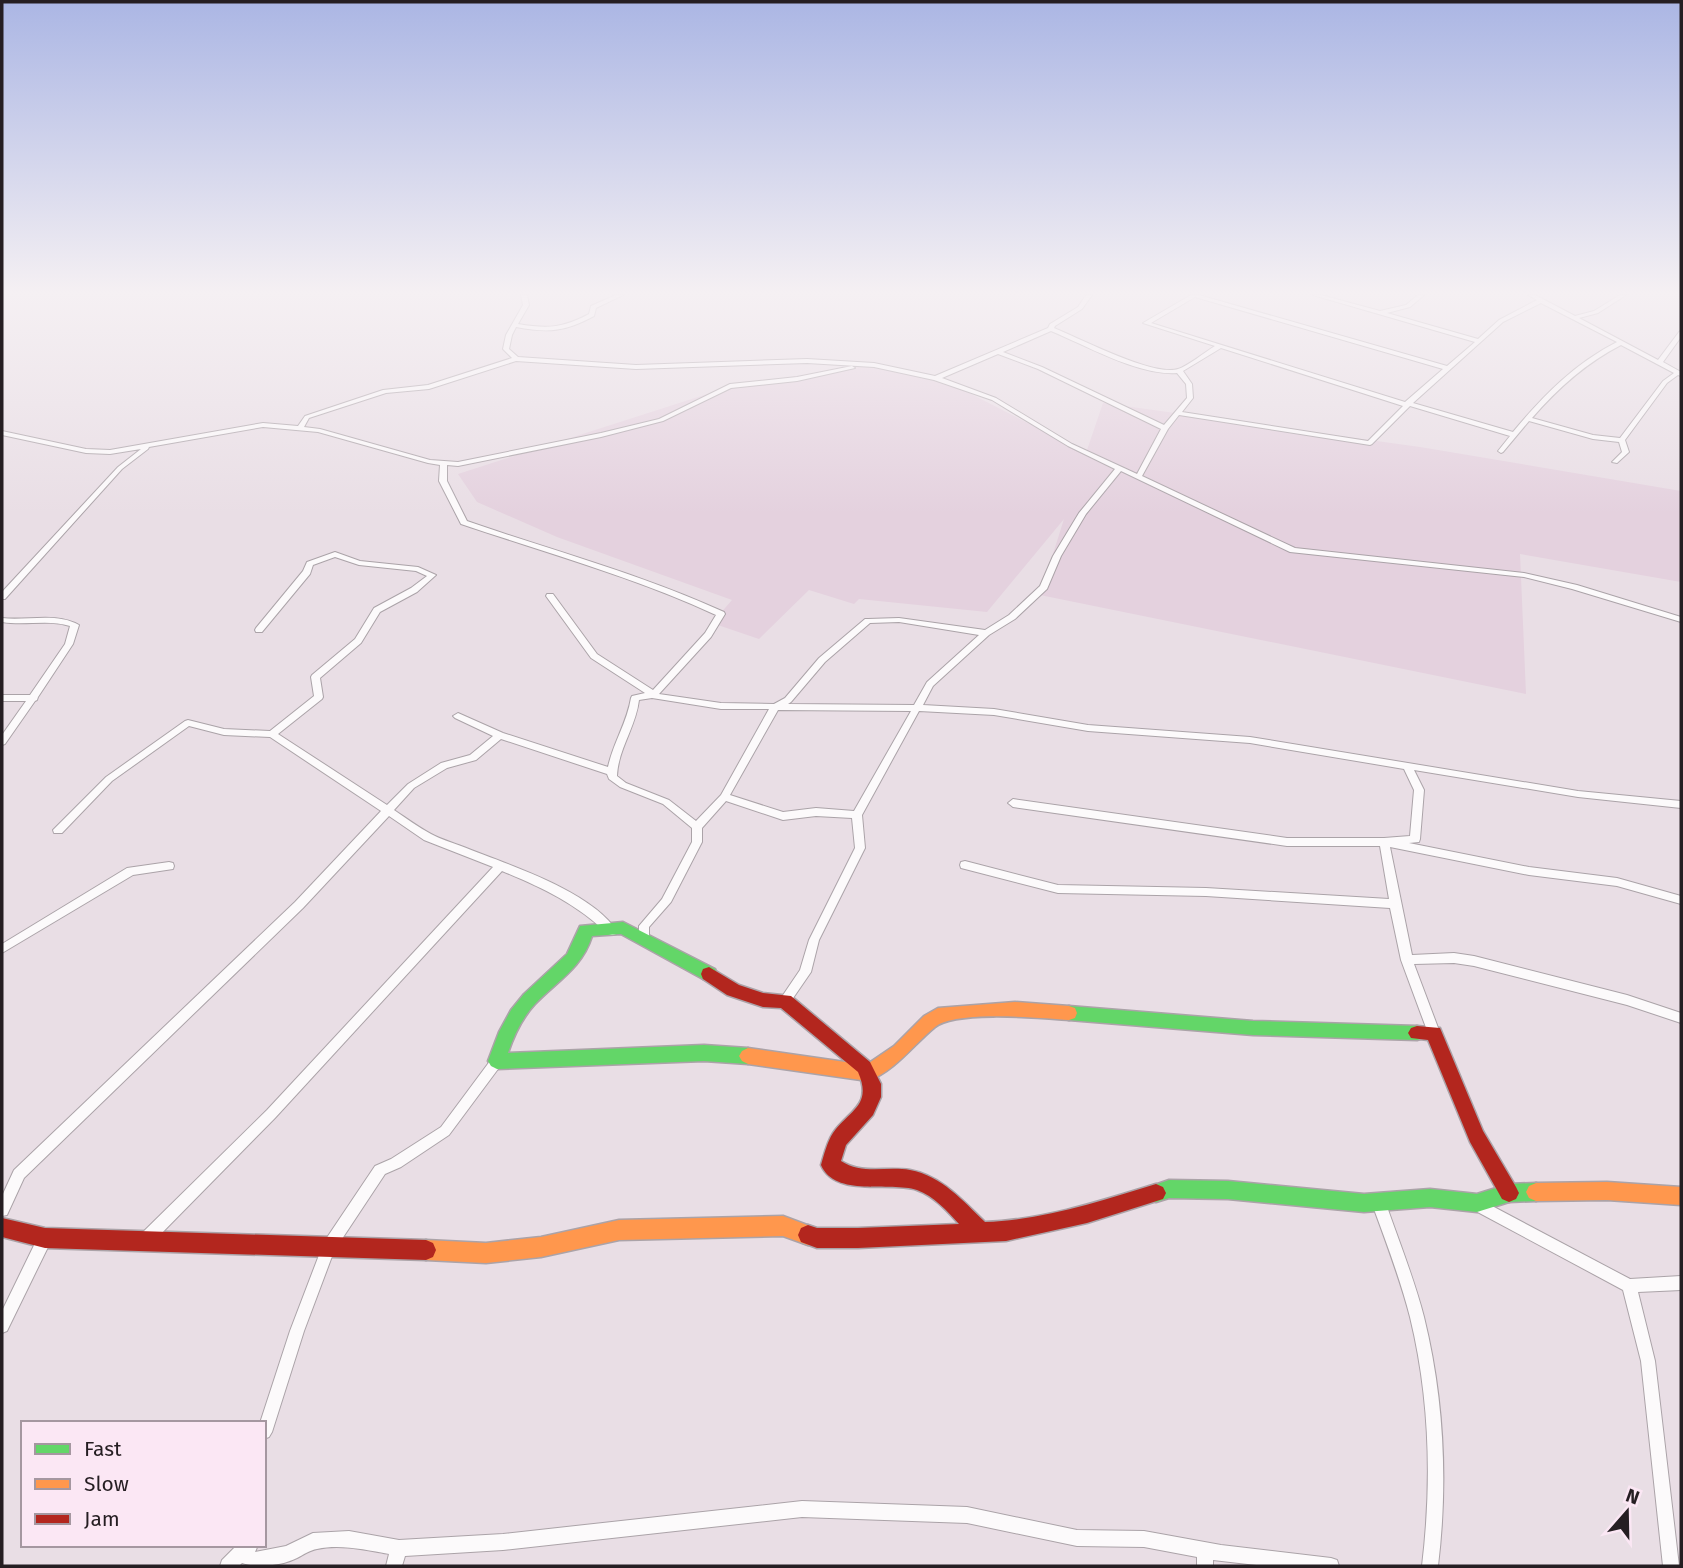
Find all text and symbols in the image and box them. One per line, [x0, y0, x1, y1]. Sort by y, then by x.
legend [21, 1421, 266, 1547]
text: Fast [84, 1436, 122, 1462]
text: Slow [84, 1471, 129, 1497]
north arrow [1592, 1477, 1662, 1547]
text: N [1623, 1484, 1643, 1509]
text: Jam [84, 1506, 120, 1532]

